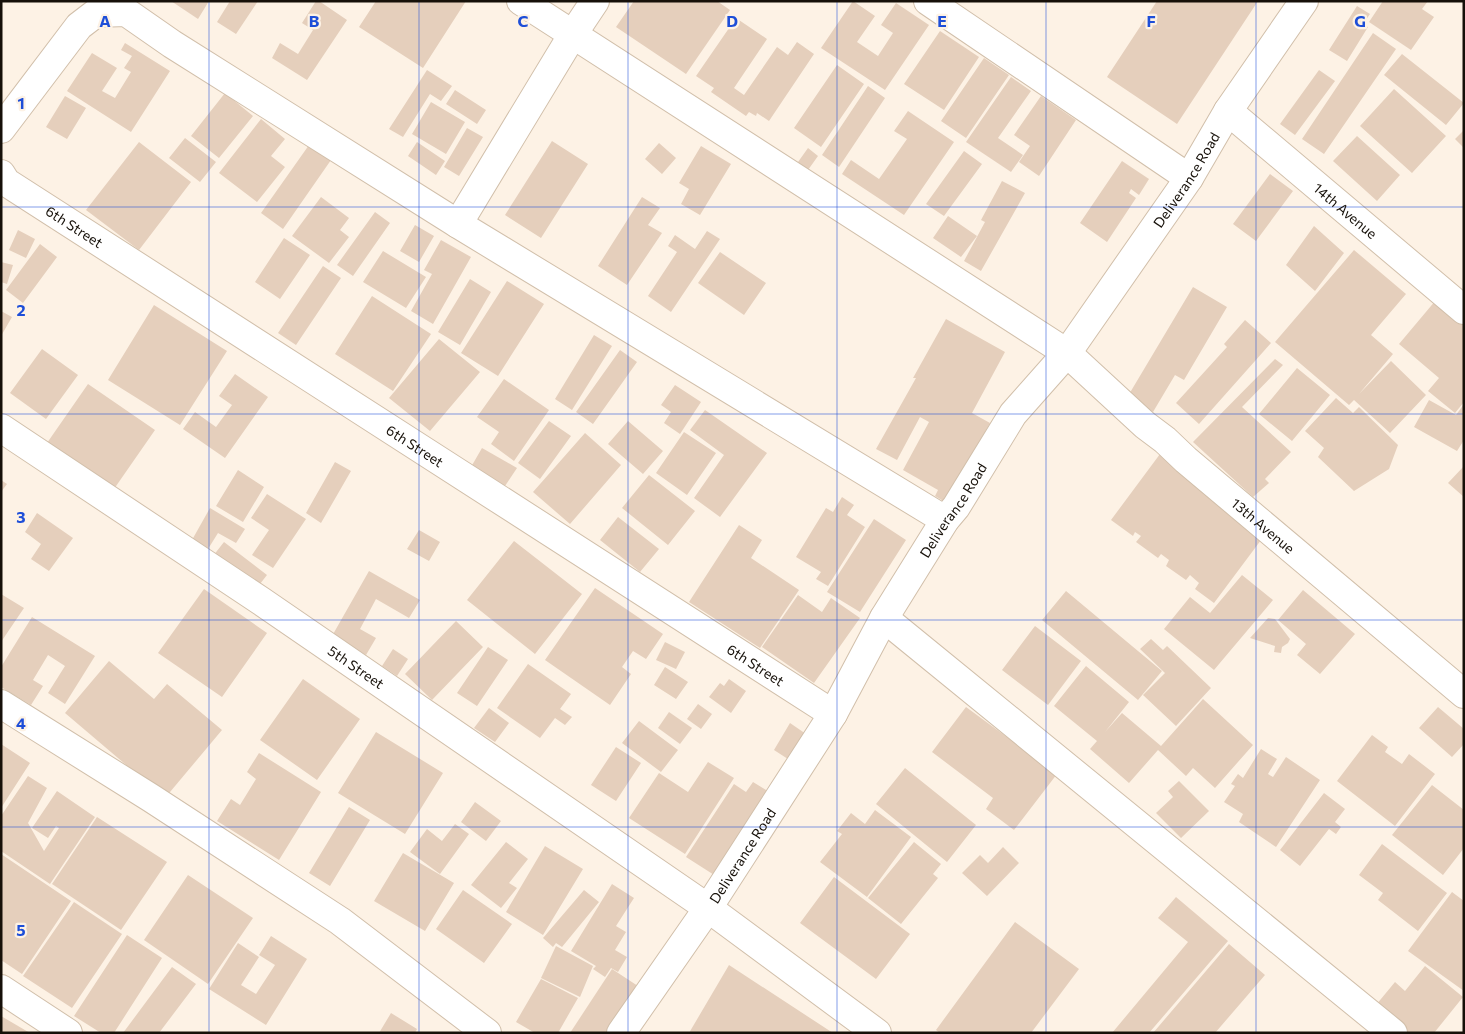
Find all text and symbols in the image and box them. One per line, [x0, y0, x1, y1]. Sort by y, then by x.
text: A [99, 11, 111, 30]
text: B [309, 11, 320, 30]
text: C [518, 11, 529, 30]
text: D [726, 11, 738, 30]
text: E [937, 11, 947, 30]
text: F [1146, 11, 1156, 30]
text: G [1354, 11, 1366, 30]
text: 1 [17, 93, 25, 112]
street label: Deliverance Road [1149, 129, 1222, 230]
street label: 14th Avenue [1311, 179, 1381, 242]
street label: 6th Street [43, 202, 107, 251]
text: 2 [16, 300, 26, 319]
street label: 6th Street [383, 421, 447, 470]
street label: Deliverance Road [916, 459, 990, 560]
street label: 13th Avenue [1228, 494, 1298, 557]
text: 3 [16, 507, 26, 526]
street label: 6th Street [724, 640, 788, 689]
street label: 5th Street [325, 641, 388, 692]
text: 4 [16, 713, 26, 732]
street label: Deliverance Road [705, 805, 779, 906]
text: 5 [16, 920, 26, 939]

